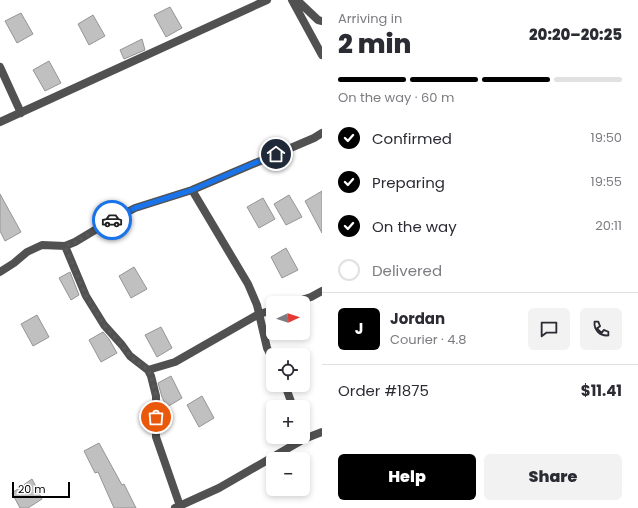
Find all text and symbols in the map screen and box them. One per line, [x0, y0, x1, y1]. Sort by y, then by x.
text: Arriving in [338, 9, 402, 28]
text: 20:20–20:25 [529, 24, 622, 45]
text: 2 min [338, 26, 411, 62]
text: On the way · 60 m [338, 88, 454, 107]
icon: check [338, 127, 360, 149]
text: Confirmed [372, 128, 452, 149]
text: 19:50 [591, 128, 622, 147]
pin [259, 137, 293, 171]
icon: home [265, 143, 287, 165]
icon: check [338, 171, 360, 193]
text: Preparing [372, 172, 445, 193]
text: 19:55 [591, 172, 622, 191]
courier [92, 200, 132, 240]
icon: car [101, 209, 123, 231]
icon: check [338, 215, 360, 237]
text: On the way [372, 216, 457, 237]
text: 20:11 [595, 216, 622, 235]
text: Delivered [372, 260, 442, 281]
north arrow [266, 296, 310, 340]
map controls [266, 296, 310, 496]
text: Jordan [390, 308, 445, 329]
button: chat [528, 308, 570, 350]
button: phone [580, 308, 622, 350]
text: J [355, 318, 363, 339]
text: Courier · 4.8 [390, 330, 466, 349]
button: locate [266, 348, 310, 392]
text: Order #1875 [338, 380, 429, 401]
text: $11.41 [581, 380, 622, 401]
pin [139, 400, 173, 434]
button: + [266, 400, 310, 444]
icon: bag [145, 406, 167, 428]
button: − [266, 452, 310, 496]
button: Help [338, 454, 476, 500]
button: Share [484, 454, 622, 500]
scale bar [12, 480, 70, 499]
text: 20 m [18, 481, 46, 497]

